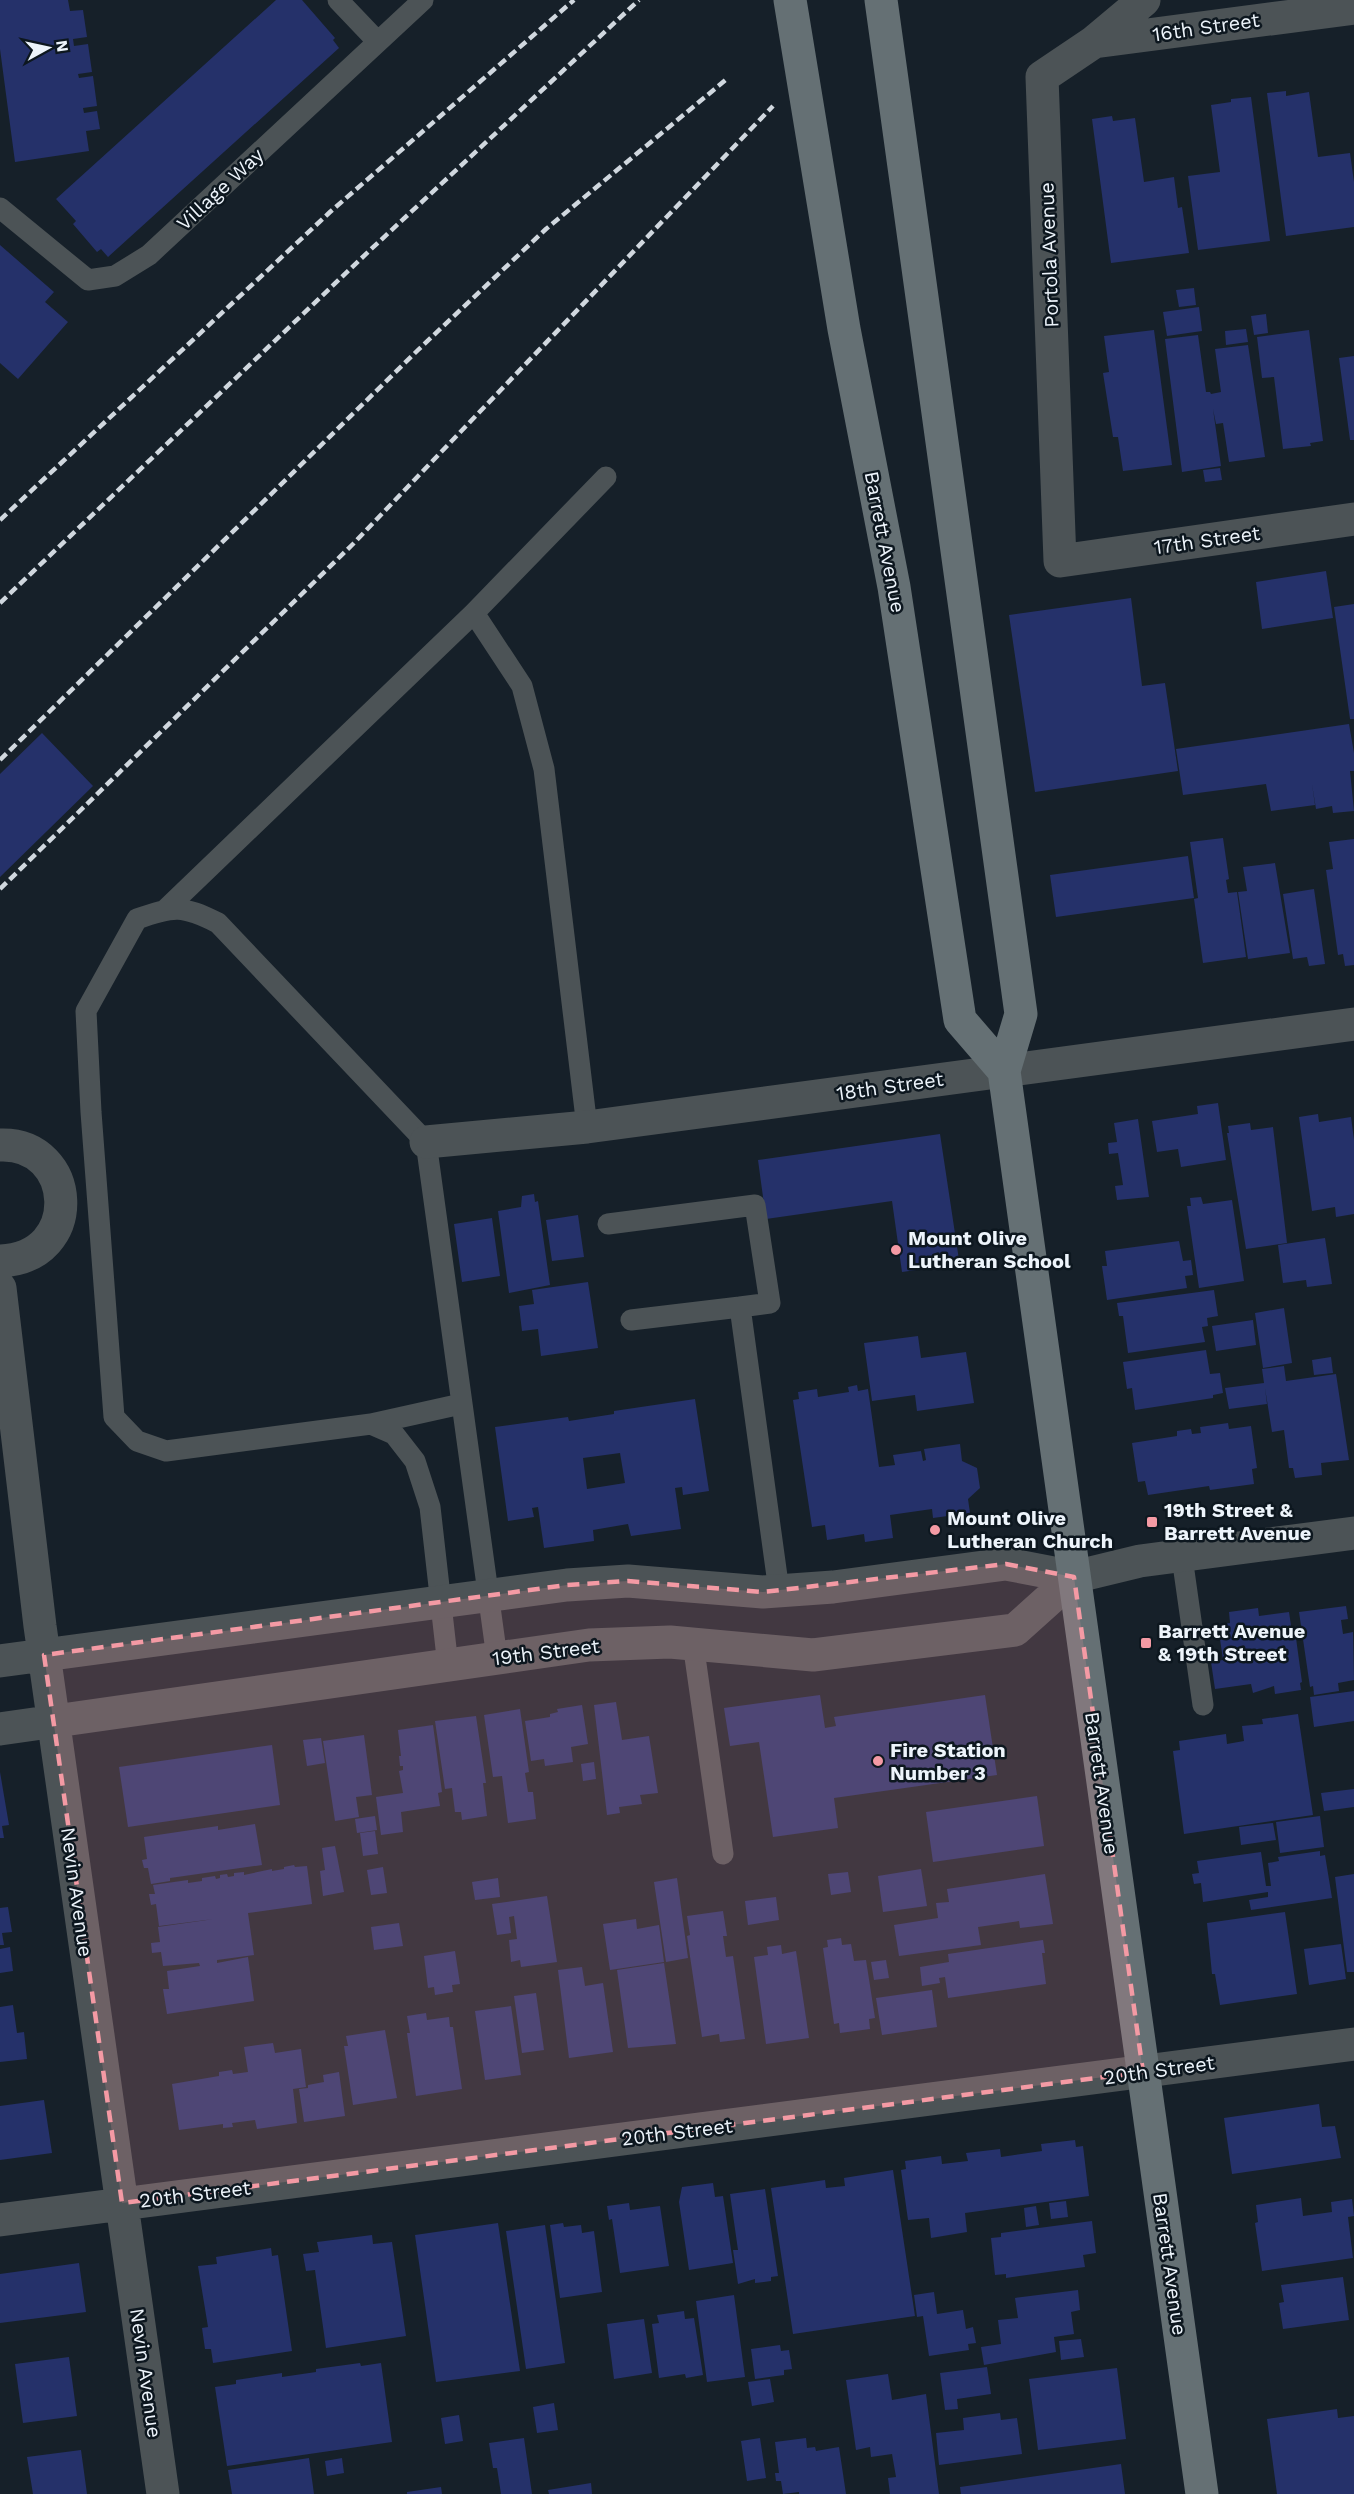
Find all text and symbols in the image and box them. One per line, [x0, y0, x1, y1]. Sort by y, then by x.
street label: 16th Street [1151, 8, 1262, 46]
north arrow [18, 18, 78, 78]
text: N [52, 39, 73, 53]
street label: Village Way [172, 142, 269, 235]
street label: Portola Avenue [1034, 182, 1064, 328]
street label: Barrett Avenue [859, 469, 911, 615]
street label: 17th Street [1152, 521, 1262, 559]
street label: 18th Street [835, 1067, 946, 1105]
place label: Mount Olive Lutheran School [908, 1226, 1071, 1273]
marker: Mount Olive Lutheran School [889, 1243, 903, 1257]
place label: 19th Street & Barrett Avenue [1164, 1498, 1311, 1545]
place label: Mount Olive Lutheran Church [947, 1506, 1113, 1553]
marker: 19th Street & Barrett Avenue [1145, 1515, 1159, 1529]
marker: Mount Olive Lutheran Church [928, 1523, 942, 1537]
place label: Barrett Avenue & 19th Street [1158, 1619, 1305, 1666]
street label: 19th Street [491, 1633, 602, 1670]
marker: Barrett Avenue & 19th Street [1139, 1636, 1153, 1650]
street label: Barrett Avenue [1080, 1710, 1124, 1856]
place label: Fire Station Number 3 [890, 1738, 1006, 1785]
marker: Fire Station Number 3 [871, 1754, 885, 1768]
street label: Nevin Avenue [56, 1826, 98, 1958]
street label: 20th Street [1102, 2050, 1217, 2090]
street label: 20th Street [620, 2113, 735, 2151]
street label: 20th Street [138, 2175, 253, 2213]
street label: Barrett Avenue [1148, 2191, 1192, 2337]
street label: Nevin Avenue [125, 2307, 167, 2439]

